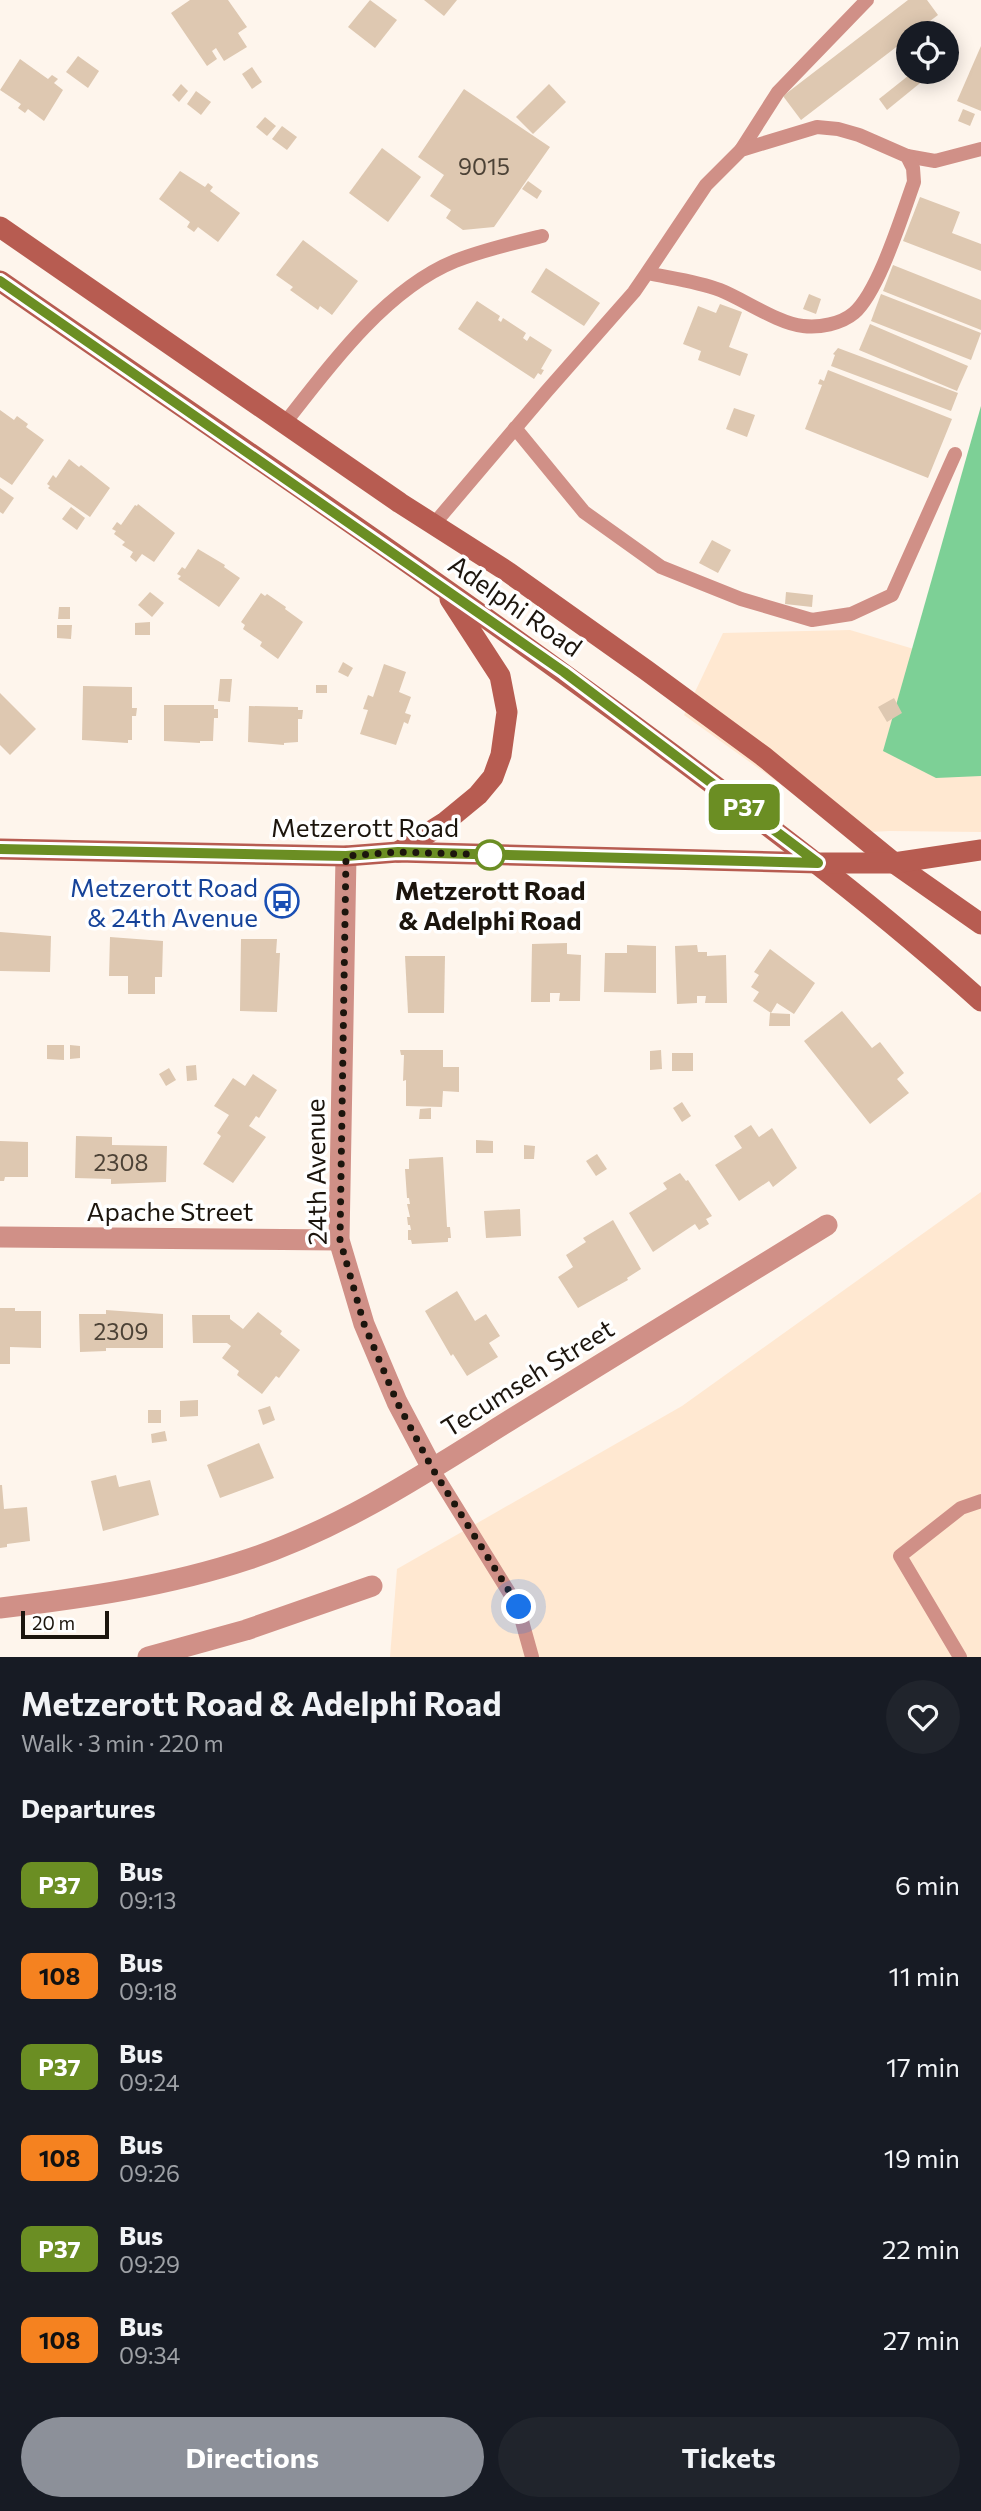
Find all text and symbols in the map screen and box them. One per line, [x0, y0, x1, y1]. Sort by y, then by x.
map controls [896, 21, 959, 84]
button: locate [896, 21, 959, 84]
house number: 9015 [458, 152, 510, 180]
street label: Adelphi Road [443, 548, 589, 662]
line badge: P37 [704, 784, 784, 830]
text: P37 [723, 792, 765, 821]
street label: Metzerott Road [271, 811, 459, 842]
marker: Metzerott Road & Adelphi Road [475, 840, 505, 870]
place label: Metzerott Road & 24th Avenue [70, 871, 258, 932]
place label: Metzerott Road & Adelphi Road [395, 874, 585, 935]
bus stop icon: Metzerott Road & 24th Avenue [263, 882, 301, 920]
street label: 24th Avenue [298, 1098, 332, 1246]
house number: 2308 [94, 1148, 148, 1176]
street label: Apache Street [87, 1195, 253, 1226]
street label: Tecumseh Street [435, 1312, 619, 1442]
house number: 2309 [94, 1317, 148, 1345]
your location [501, 1589, 536, 1624]
scale bar [21, 1608, 108, 1640]
text: 20 m [32, 1611, 75, 1634]
button: heart [886, 1680, 960, 1754]
text: Metzerott Road & Adelphi Road [21, 1682, 502, 1723]
text: Walk · 3 min · 220 m [21, 1729, 224, 1757]
text: Departures [21, 1792, 156, 1823]
text: Bus [119, 1855, 163, 1886]
text: 6 min [895, 1869, 960, 1900]
text: P37 [38, 1870, 81, 1899]
text: 09:13 [119, 1886, 176, 1914]
text: Bus [119, 1946, 163, 1977]
text: 11 min [889, 1960, 960, 1991]
text: 108 [39, 1961, 80, 1990]
text: 09:18 [119, 1977, 177, 2005]
text: Bus [119, 2037, 163, 2068]
text: 17 min [886, 2051, 960, 2082]
text: P37 [38, 2052, 81, 2081]
text: 09:24 [119, 2068, 180, 2096]
text: Bus [119, 2128, 163, 2159]
text: 19 min [884, 2142, 960, 2173]
text: 108 [39, 2143, 80, 2172]
text: 09:26 [119, 2159, 180, 2187]
text: Bus [119, 2219, 163, 2250]
text: 22 min [882, 2233, 960, 2264]
text: P37 [38, 2234, 81, 2263]
text: 09:29 [119, 2250, 180, 2278]
text: Bus [119, 2310, 163, 2341]
text: 27 min [883, 2324, 960, 2355]
text: 108 [39, 2325, 80, 2354]
text: 09:34 [119, 2341, 180, 2369]
button: Directions [21, 2417, 484, 2497]
button: Tickets [498, 2417, 960, 2497]

